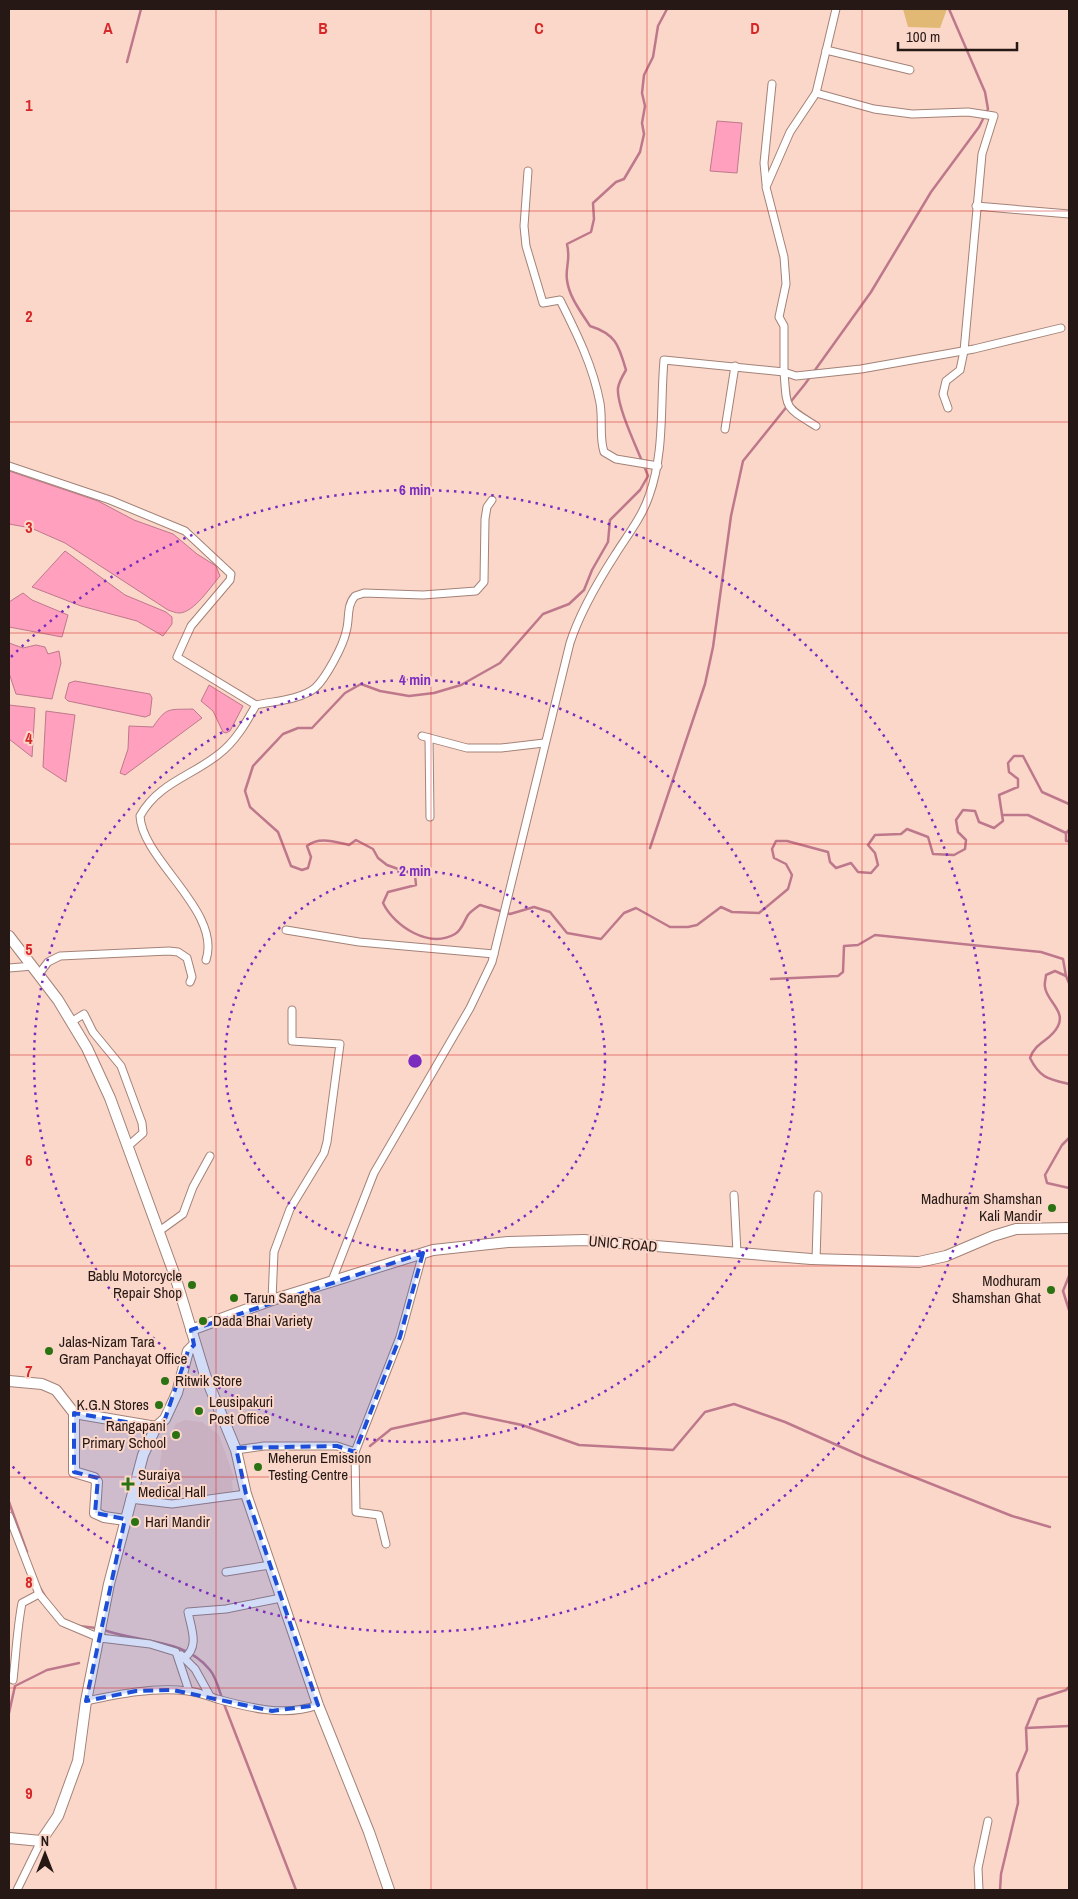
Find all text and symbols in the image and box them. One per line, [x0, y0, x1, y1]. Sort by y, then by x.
text: A [103, 17, 113, 39]
text: B [318, 17, 328, 39]
text: C [534, 17, 544, 39]
text: D [750, 17, 760, 39]
scale bar [898, 20, 1017, 52]
text: 100 m [906, 26, 940, 47]
text: 1 [25, 94, 33, 116]
text: 2 [25, 305, 33, 327]
text: 6 min [399, 479, 431, 500]
text: 3 [25, 516, 33, 538]
text: 4 min [399, 669, 431, 690]
text: 4 [25, 727, 33, 749]
text: 2 min [399, 860, 431, 881]
text: 5 [25, 938, 33, 960]
centre of rings [406, 1052, 424, 1070]
text: 6 [25, 1149, 33, 1171]
place label: Madhuram Shamshan Kali Mandir [921, 1188, 1042, 1226]
marker: Madhuram Shamshan Kali Mandir [1046, 1202, 1058, 1214]
street label: UNIC ROAD [588, 1230, 658, 1257]
place label: Bablu Motorcycle Repair Shop [88, 1265, 182, 1303]
place label: Modhuram Shamshan Ghat [952, 1270, 1042, 1308]
marker: Bablu Motorcycle Repair Shop [186, 1279, 198, 1291]
marker: Modhuram Shamshan Ghat [1045, 1284, 1057, 1296]
place label: Tarun Sangha [244, 1287, 321, 1308]
marker: Tarun Sangha [228, 1292, 240, 1304]
place label: Dada Bhai Variety [213, 1310, 313, 1331]
marker: Dada Bhai Variety [197, 1315, 209, 1327]
place label: Jalas-Nizam Tara Gram Panchayat Office [59, 1331, 187, 1369]
marker: Jalas-Nizam Tara Gram Panchayat Office [43, 1345, 55, 1357]
text: 7 [25, 1360, 33, 1382]
place label: Ritwik Store [175, 1370, 242, 1391]
marker: Ritwik Store [159, 1375, 171, 1387]
place label: Leusipakuri Post Office [209, 1391, 273, 1429]
place label: K.G.N Stores [77, 1394, 149, 1415]
marker: K.G.N Stores [153, 1399, 165, 1411]
marker: Leusipakuri Post Office [193, 1405, 205, 1417]
place label: Rangapani Primary School [82, 1415, 166, 1453]
marker: Rangapani Primary School [170, 1429, 182, 1441]
place label: Meherun Emission Testing Centre [268, 1447, 371, 1485]
marker: Meherun Emission Testing Centre [252, 1461, 264, 1473]
place label: Suraiya Medical Hall [138, 1464, 206, 1502]
marker: Suraiya Medical Hall [122, 1478, 134, 1490]
place label: Hari Mandir [145, 1511, 210, 1532]
marker: Hari Mandir [129, 1516, 141, 1528]
text: 8 [25, 1571, 33, 1593]
text: 9 [25, 1782, 33, 1804]
north arrow [20, 1829, 70, 1879]
text: N [41, 1832, 49, 1850]

